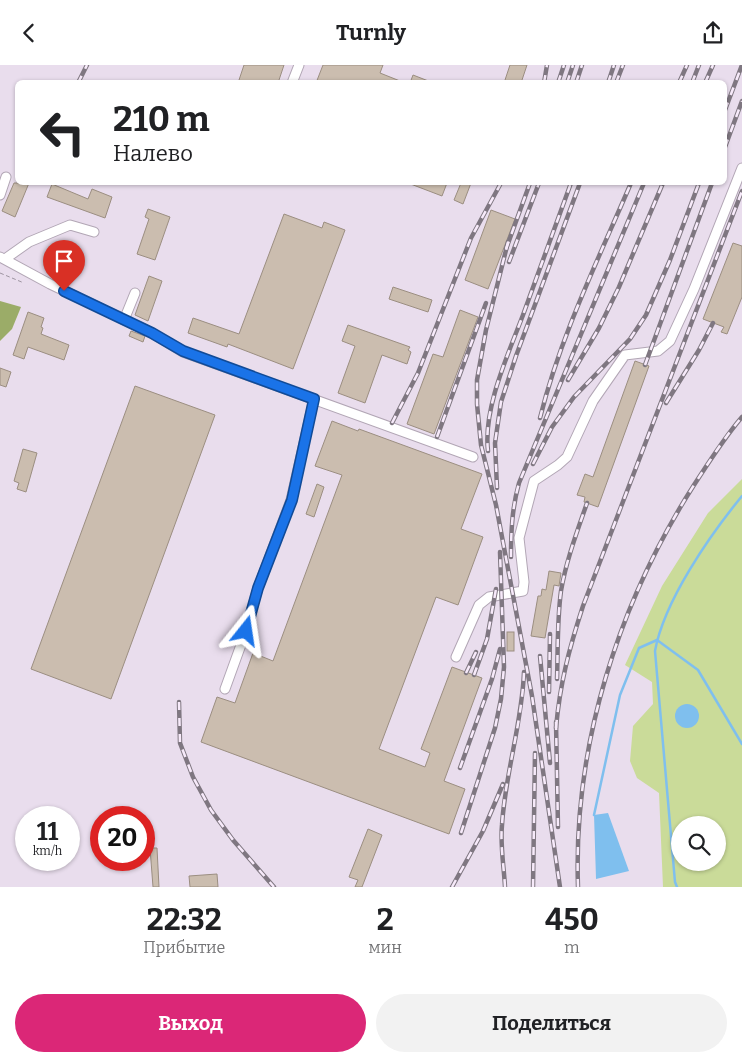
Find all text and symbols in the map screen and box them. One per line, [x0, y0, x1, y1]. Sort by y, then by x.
icon: back [15, 19, 43, 47]
text: Turnly [336, 19, 406, 46]
icon: share [699, 19, 727, 47]
text: 210 m [113, 98, 210, 140]
icon: left [30, 100, 95, 165]
text: Налево [113, 140, 193, 167]
pin [43, 240, 85, 291]
icon: arrive [50, 247, 78, 275]
position arrow [219, 604, 271, 656]
speed limit sign: 20 [90, 806, 155, 871]
map controls [671, 816, 726, 871]
button: search [671, 816, 726, 871]
text: 11 [37, 817, 58, 847]
text: km/h [33, 844, 62, 858]
text: 22:32 [147, 902, 222, 938]
text: 2 [377, 902, 394, 938]
text: 450 [545, 902, 599, 938]
text: Прибытие [143, 938, 225, 957]
text: мин [369, 938, 402, 957]
text: m [564, 938, 579, 957]
button: Выход [15, 994, 366, 1052]
button: Поделиться [376, 994, 727, 1052]

